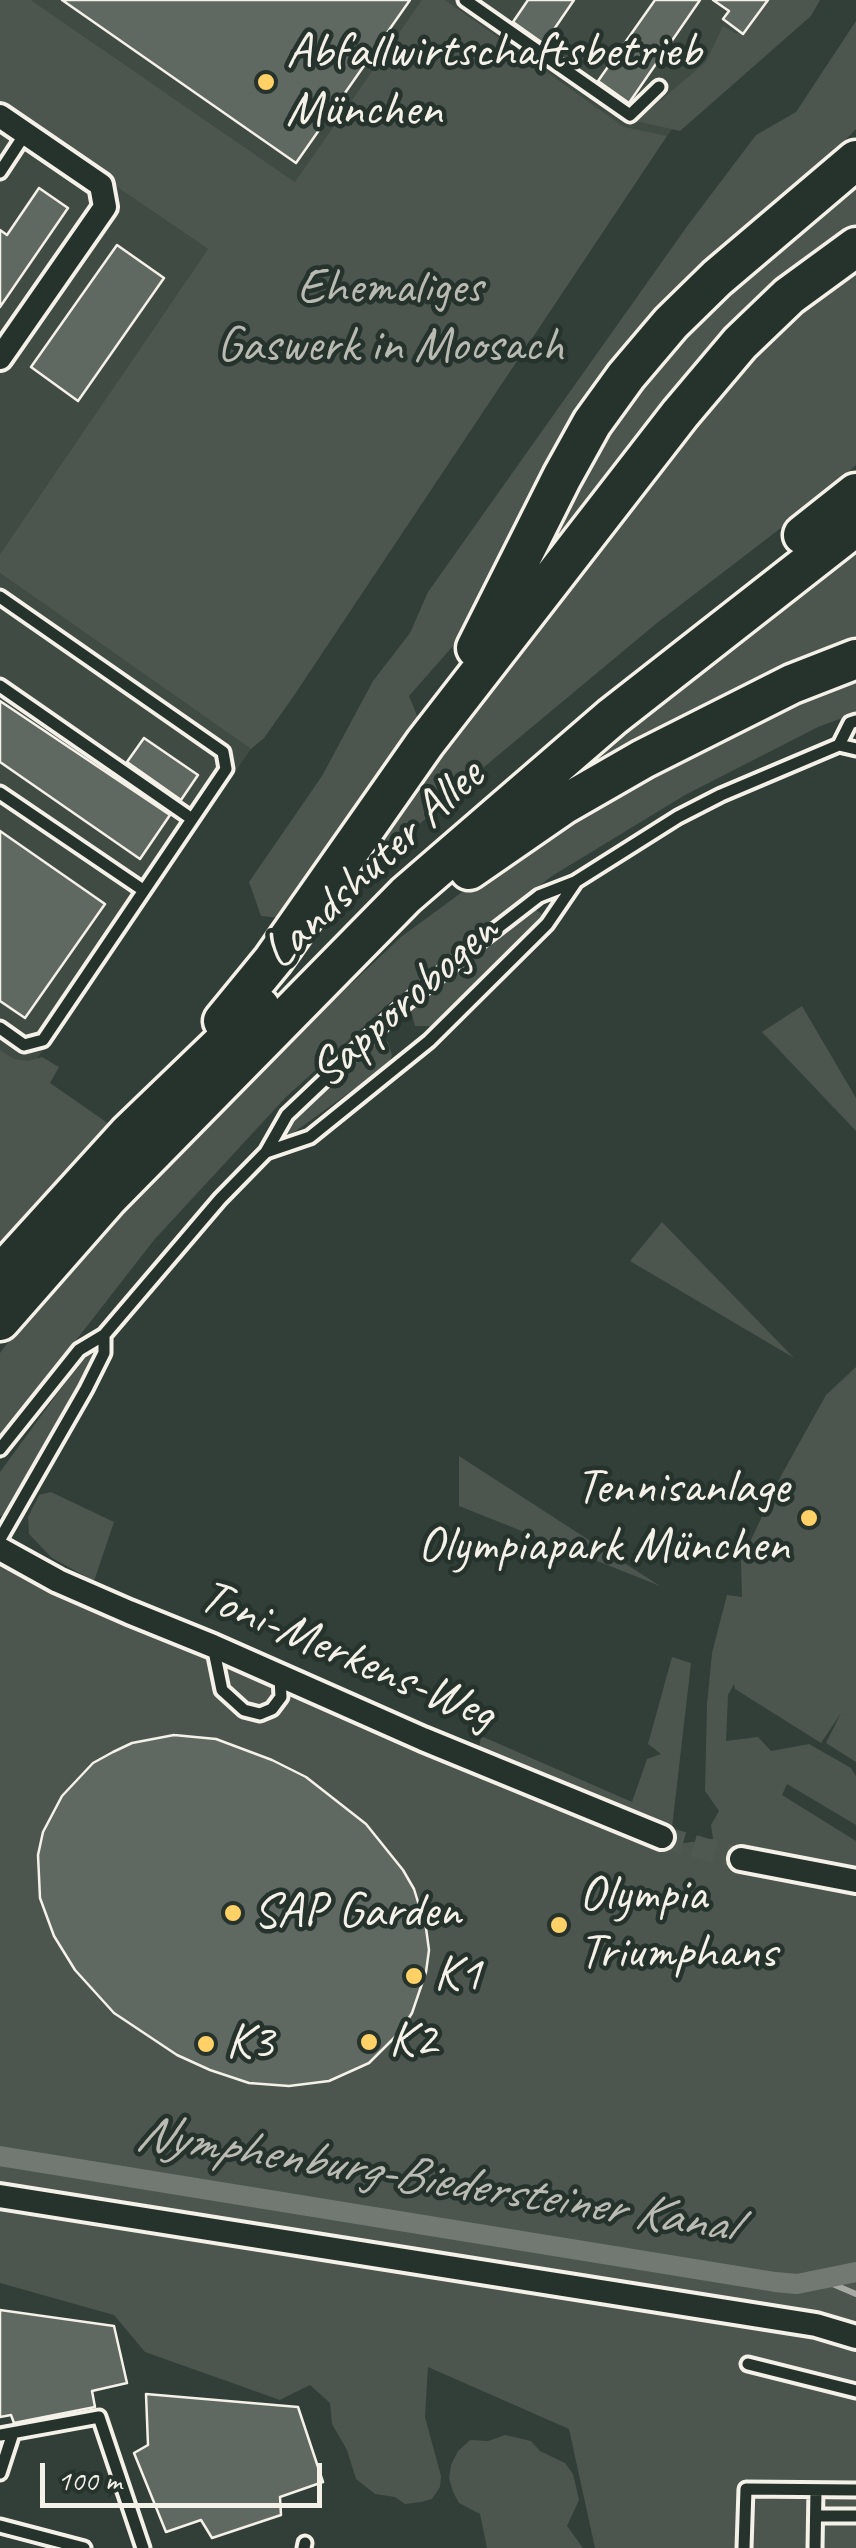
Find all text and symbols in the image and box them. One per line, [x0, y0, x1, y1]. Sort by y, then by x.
place label: Abfallwirtschaftsbetrieb München [286, 23, 701, 140]
marker: Abfallwirtschaftsbetrieb München [255, 71, 277, 93]
park label: Ehemaliges Gaswerk in Moosach [217, 259, 563, 376]
street label: Landshuter Allee [251, 747, 497, 983]
street label: Sapporobogen [298, 902, 512, 1102]
place label: Tennisanlage Olympiapark München [418, 1459, 789, 1576]
marker: Tennisanlage Olympiapark München [798, 1507, 820, 1529]
street label: Toni-Merkens-Weg [190, 1567, 504, 1745]
place label: Olympia Triumphans [579, 1866, 777, 1984]
place label: SAP Garden [253, 1883, 461, 1943]
marker: SAP Garden [222, 1902, 244, 1924]
marker: Olympia Triumphans [548, 1914, 570, 1936]
place label: K1 [434, 1946, 481, 2006]
marker: K1 [403, 1965, 425, 1987]
place label: K2 [389, 2012, 436, 2072]
place label: K3 [226, 2014, 273, 2074]
marker: K2 [358, 2031, 380, 2053]
marker: K3 [195, 2033, 217, 2055]
water label: Nymphenburg-Biedersteiner Kanal [132, 2103, 738, 2259]
scale bar [45, 2443, 328, 2505]
text: 100 m [57, 2461, 122, 2499]

